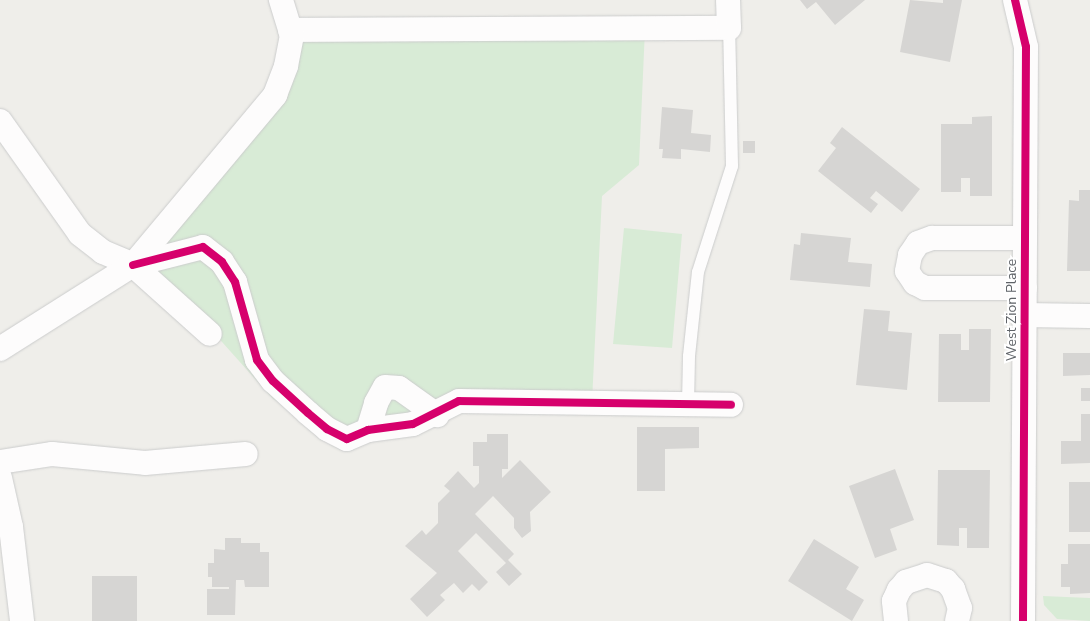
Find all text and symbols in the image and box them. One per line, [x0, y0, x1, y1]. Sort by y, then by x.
street label: West Zion Place [1004, 259, 1020, 361]

